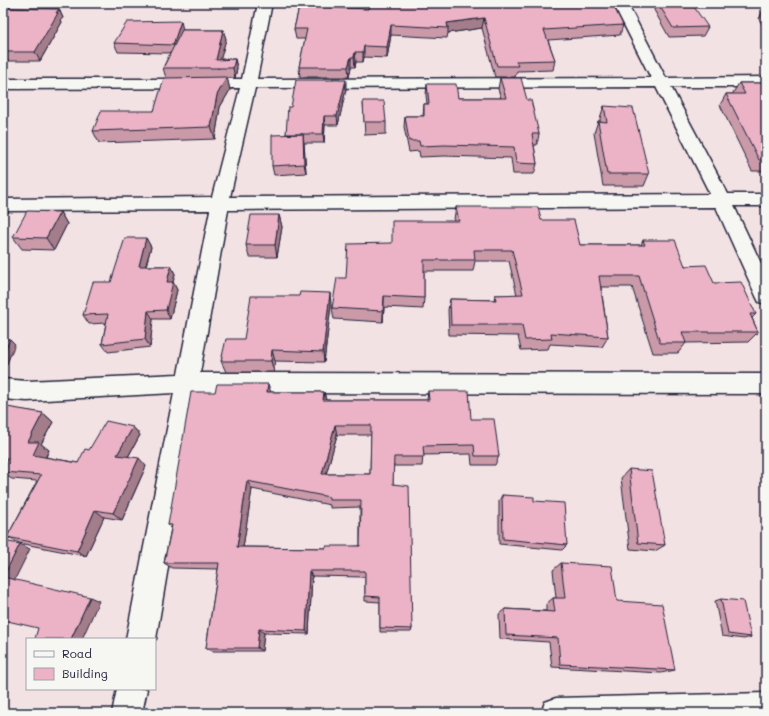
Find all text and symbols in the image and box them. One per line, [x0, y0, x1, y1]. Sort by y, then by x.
legend [26, 638, 156, 690]
text: Road [62, 645, 92, 661]
text: Building [62, 665, 108, 681]

